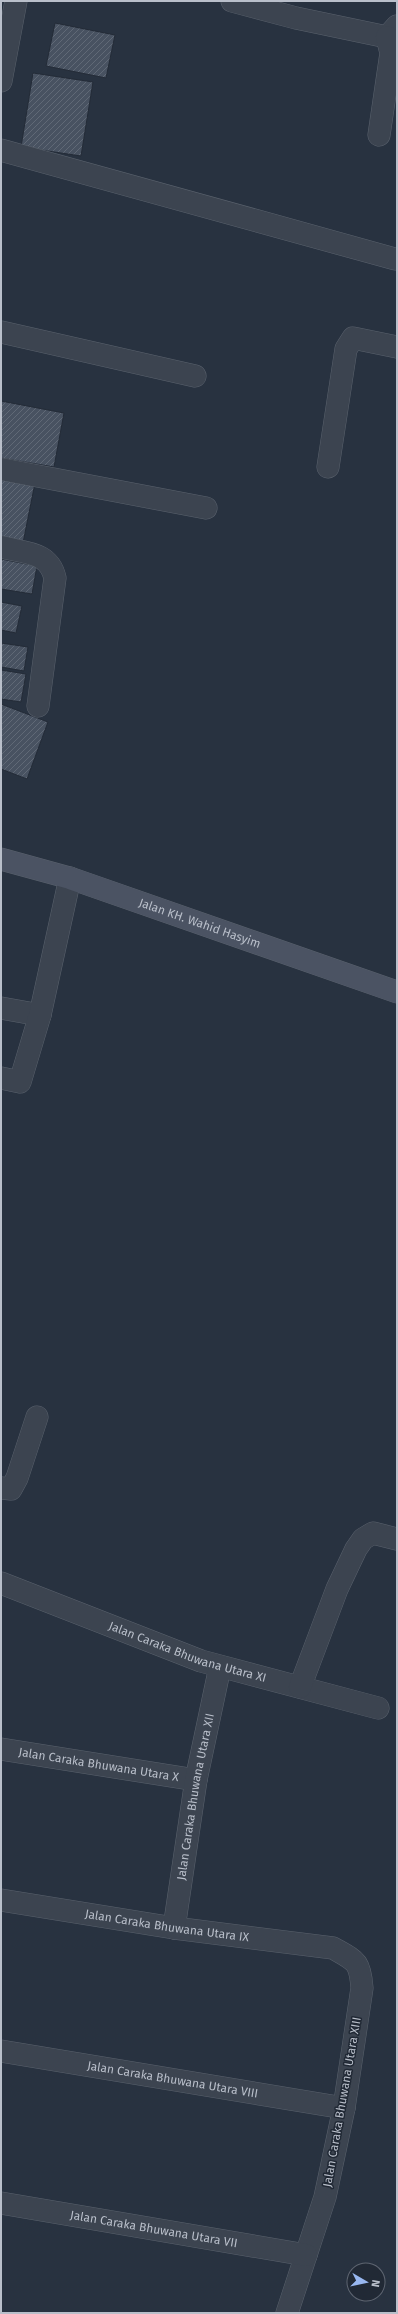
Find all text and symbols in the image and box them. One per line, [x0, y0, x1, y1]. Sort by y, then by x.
street label: Jalan KH. Wahid Hasyim [137, 896, 263, 951]
street label: Jalan Caraka Bhuwana Utara XI [107, 1619, 268, 1685]
street label: Jalan Caraka Bhuwana Utara XII [174, 1712, 217, 1881]
street label: Jalan Caraka Bhuwana Utara X [18, 1745, 180, 1784]
street label: Jalan Caraka Bhuwana Utara IX [84, 1907, 250, 1944]
street label: Jalan Caraka Bhuwana Utara XIII [320, 2016, 364, 2188]
street label: Jalan Caraka Bhuwana Utara VIII [86, 2058, 259, 2101]
street label: Jalan Caraka Bhuwana Utara VII [69, 2208, 238, 2250]
north arrow [346, 2262, 386, 2302]
text: N [368, 2279, 382, 2288]

